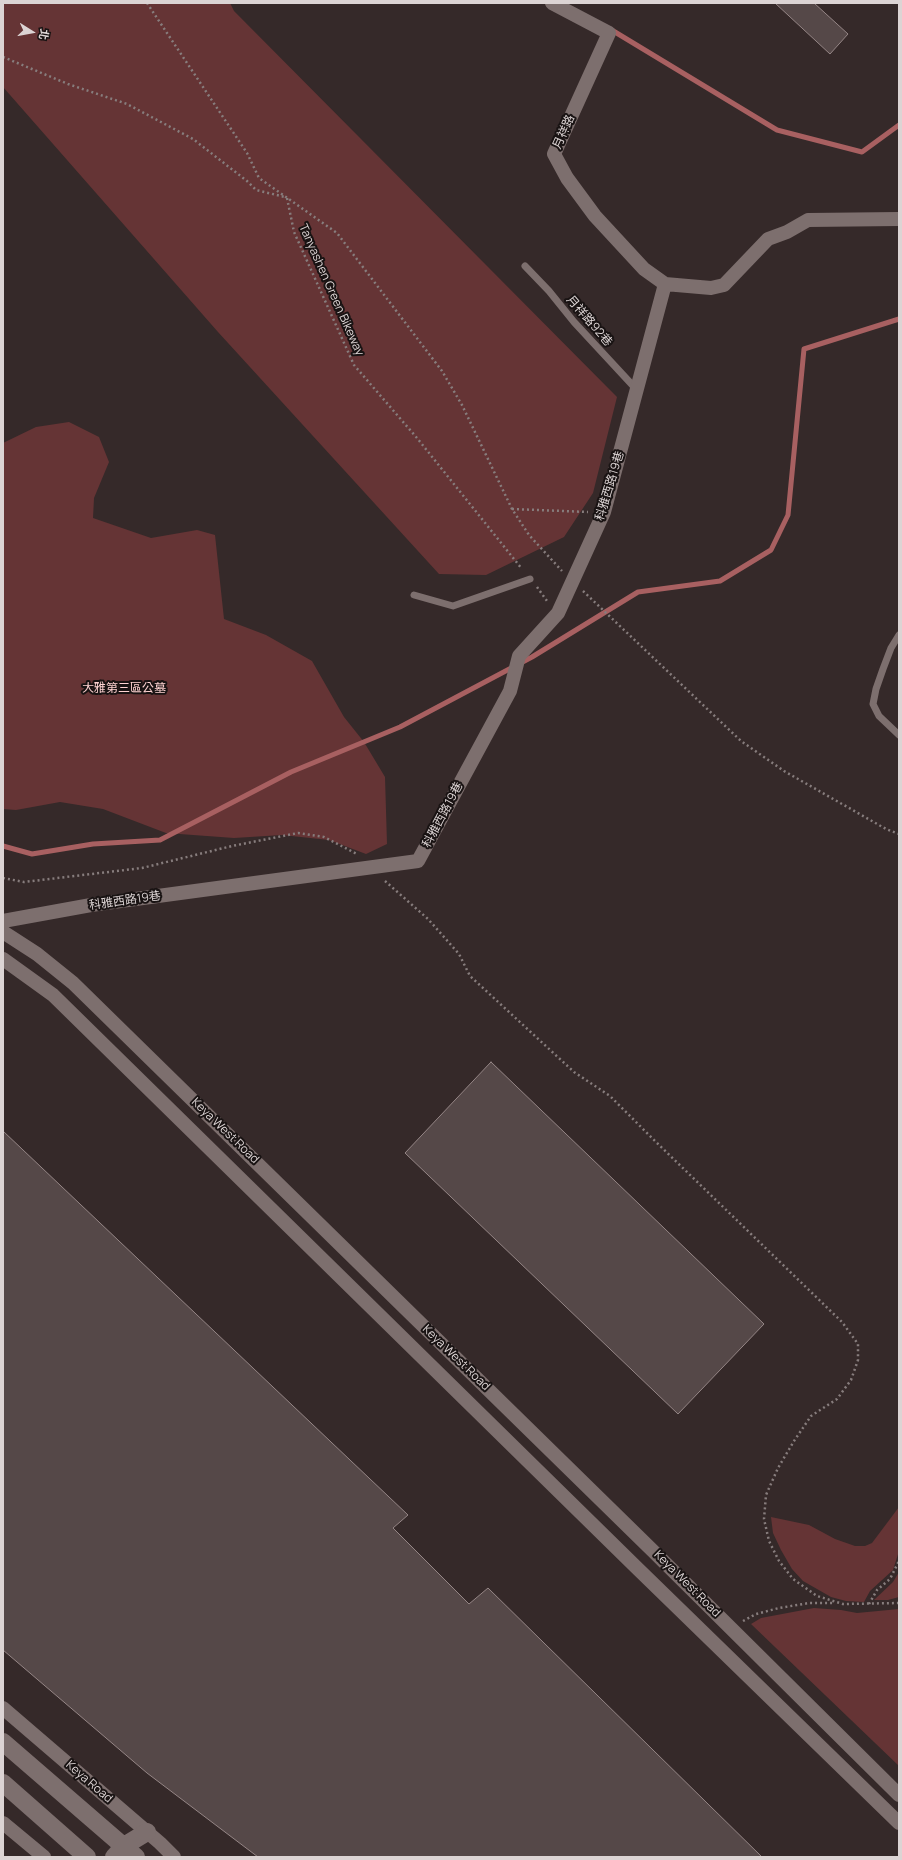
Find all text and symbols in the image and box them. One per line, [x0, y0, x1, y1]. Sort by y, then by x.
north arrow [12, 12, 52, 52]
text: 北 [36, 28, 53, 41]
street label: 月祥路 [550, 113, 578, 151]
street label: Tanyashen Green Bikeway [295, 222, 367, 358]
street label: 月祥路92巷 [563, 293, 615, 349]
street label: 科雅西路19巷 [593, 449, 627, 523]
park label: 大雅第三區公墓 [82, 682, 166, 696]
street label: 科雅西路19巷 [420, 780, 466, 850]
street label: 科雅西路19巷 [88, 889, 162, 913]
street label: Keya West Road [188, 1095, 262, 1167]
street label: Keya West Road [419, 1322, 493, 1394]
street label: Keya West Road [651, 1548, 723, 1620]
street label: Keya Road [63, 1758, 115, 1806]

